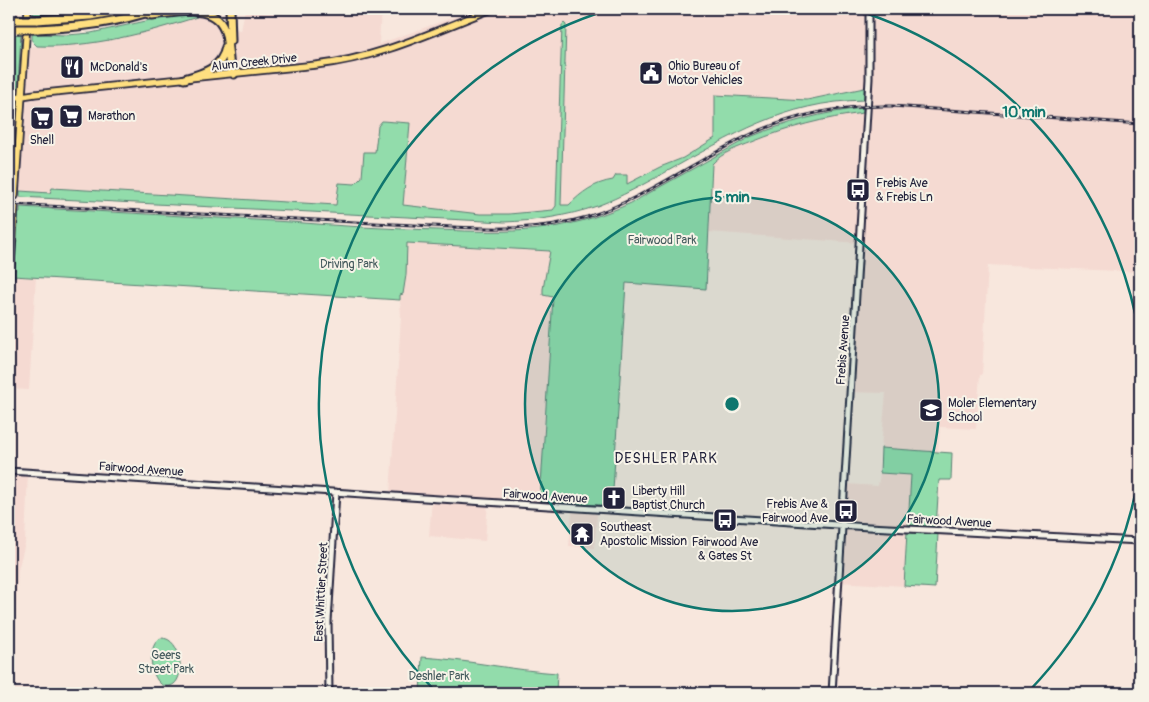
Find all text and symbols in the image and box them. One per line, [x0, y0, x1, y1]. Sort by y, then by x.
street label: Alum Creek Drive [210, 51, 298, 74]
restaurant icon: McDonald's [59, 54, 85, 80]
place label: Ohio Bureau of Motor Vehicles [668, 59, 743, 88]
place label: McDonald's [90, 60, 148, 75]
public building icon: Ohio Bureau of Motor Vehicles [638, 60, 664, 86]
supermarket icon: Marathon [58, 103, 84, 129]
text: 10 min [1002, 103, 1046, 122]
supermarket icon: Shell [29, 105, 55, 131]
place label: Marathon [88, 109, 136, 124]
place label: Shell [30, 133, 54, 148]
place label: Frebis Ave & Frebis Ln [876, 176, 933, 205]
bus stop icon: Frebis Ave & Frebis Ln [845, 177, 871, 203]
text: 5 min [714, 188, 750, 207]
park label: Fairwood Park [627, 233, 697, 248]
park label: Driving Park [320, 257, 378, 272]
street label: Frebis Avenue [834, 314, 853, 386]
centre of rings [723, 395, 741, 413]
place label: Moler Elementary School [948, 396, 1036, 425]
school or university icon: Moler Elementary School [918, 397, 944, 423]
district label: DESHLER PARK [614, 450, 718, 467]
street label: Fairwood Avenue [98, 459, 184, 480]
place label: Liberty Hill Baptist Church [632, 484, 705, 513]
church icon: Liberty Hill Baptist Church [601, 485, 627, 511]
street label: Fairwood Avenue [502, 486, 588, 507]
place label: Frebis Ave & Fairwood Ave [762, 497, 828, 526]
bus stop icon: Frebis Ave & Fairwood Ave [833, 498, 859, 524]
bus stop icon: Fairwood Ave & Gates St [712, 507, 738, 533]
street label: Fairwood Avenue [906, 512, 992, 531]
place label: Southeast Apostolic Mission [600, 520, 687, 549]
temple icon: Southeast Apostolic Mission [569, 521, 595, 547]
place label: Fairwood Ave & Gates St [692, 535, 758, 564]
street label: East Whittier Street [311, 542, 332, 642]
park label: Geers Street Park [138, 648, 194, 677]
park label: Deshler Park [408, 669, 470, 684]

